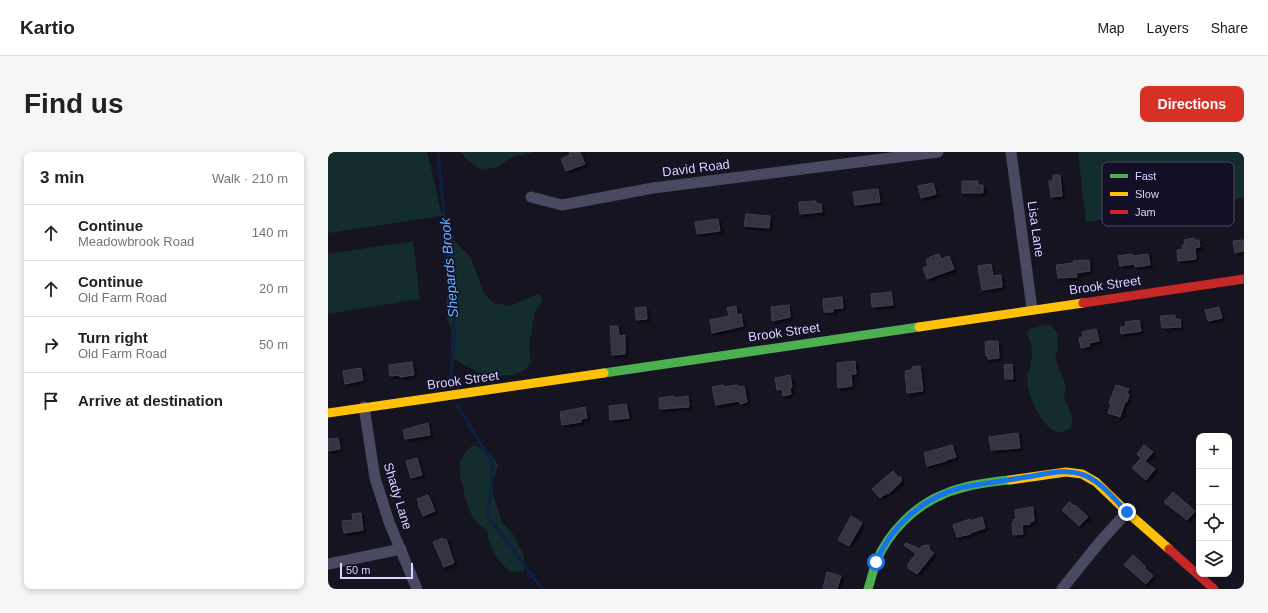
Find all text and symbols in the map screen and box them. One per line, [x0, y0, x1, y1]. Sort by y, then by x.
text: Kartio [20, 17, 75, 38]
text: Map [1097, 20, 1125, 36]
text: Layers [1147, 20, 1189, 36]
text: Share [1211, 20, 1248, 36]
button: Directions [1140, 86, 1244, 122]
text: Find us [24, 88, 124, 119]
street label: David Road [661, 156, 731, 180]
legend [1102, 162, 1234, 226]
text: 3 min [40, 168, 84, 187]
text: Fast [1135, 170, 1156, 182]
text: Walk · 210 m [212, 171, 288, 186]
text: Slow [1135, 188, 1159, 200]
street label: Lisa Lane [1025, 200, 1047, 258]
text: Jam [1135, 206, 1156, 218]
water label: Shepards Brook [437, 216, 461, 319]
text: Continue [78, 217, 143, 234]
icon: ahead [40, 222, 62, 244]
text: 140 m [252, 225, 288, 240]
text: Meadowbrook Road [78, 234, 194, 249]
street label: Brook Street [1068, 272, 1142, 297]
text: Continue [78, 273, 143, 290]
icon: ahead [40, 278, 62, 300]
text: 20 m [259, 281, 288, 296]
text: Old Farm Road [78, 290, 167, 305]
street label: Brook Street [747, 319, 821, 344]
text: Turn right [78, 329, 148, 346]
icon: right [40, 334, 62, 356]
text: 50 m [259, 337, 288, 352]
text: Old Farm Road [78, 346, 167, 361]
street label: Brook Street [426, 367, 500, 392]
icon: arrive [40, 390, 62, 412]
text: Arrive at destination [78, 392, 223, 409]
map controls [1196, 433, 1232, 577]
button: + [1196, 433, 1232, 469]
street label: Shady Lane [381, 461, 415, 531]
button: − [1196, 469, 1232, 505]
route end [1118, 503, 1136, 521]
button: locate [1196, 505, 1232, 541]
button: layers [1196, 541, 1232, 577]
route start [867, 553, 885, 571]
scale bar [340, 561, 413, 580]
text: 50 m [346, 564, 370, 576]

